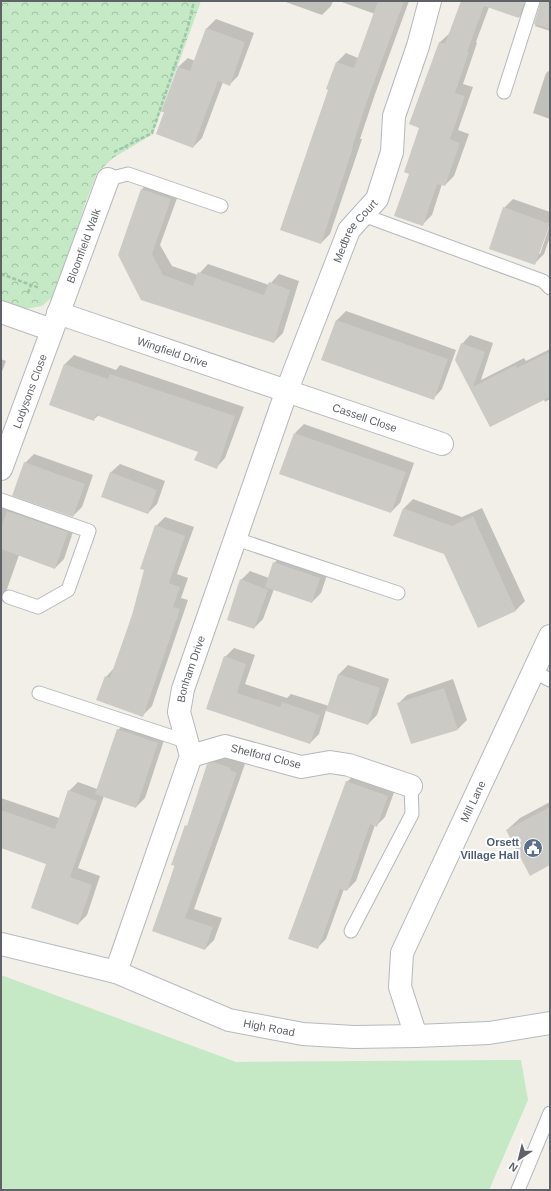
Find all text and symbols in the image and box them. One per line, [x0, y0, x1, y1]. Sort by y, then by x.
street label: Medbree Court [331, 197, 380, 264]
street label: Bloomfield Walk [64, 206, 103, 285]
street label: Wingfield Drive [136, 334, 210, 370]
street label: Lodysons Close [11, 352, 49, 430]
street label: Cassell Close [331, 401, 398, 434]
street label: Bonham Drive [175, 634, 207, 703]
street label: Shelford Close [230, 741, 302, 771]
street label: Mill Lane [458, 779, 488, 824]
place label: Orsett Village Hall [461, 836, 519, 861]
public building icon: Orsett Village Hall [522, 837, 544, 859]
street label: High Road [242, 1017, 296, 1038]
north arrow [499, 1139, 539, 1179]
text: N [507, 1160, 520, 1174]

